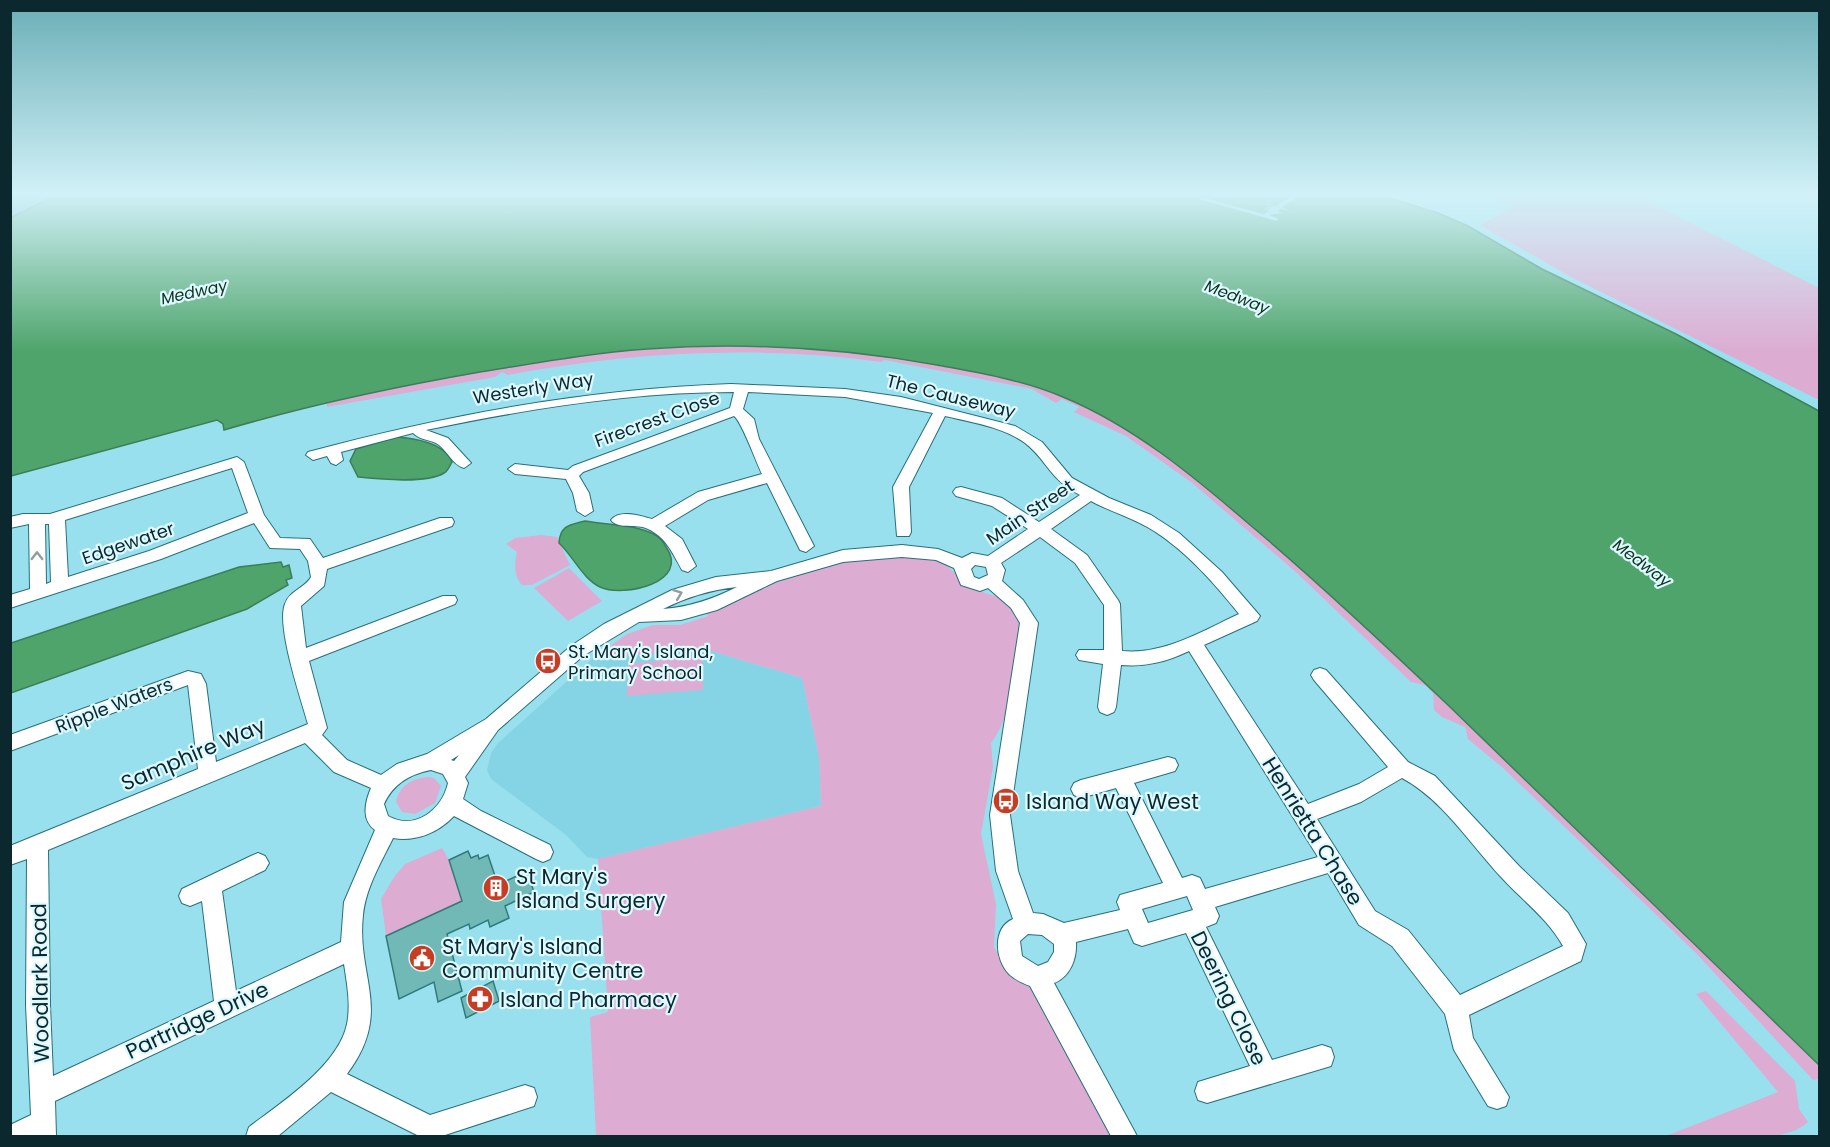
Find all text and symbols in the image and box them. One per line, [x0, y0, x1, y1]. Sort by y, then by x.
water label: Medway [159, 274, 230, 310]
water label: Medway [1201, 274, 1274, 320]
street label: Westerly Way [471, 366, 595, 410]
street label: The Causeway [884, 368, 1018, 424]
street label: Firecrest Close [591, 385, 723, 453]
street label: Main Street [981, 473, 1079, 551]
street label: Edgewater [79, 515, 178, 570]
water label: Medway [1608, 534, 1677, 593]
one-way arrow [31, 552, 43, 561]
one-way arrow [673, 589, 683, 602]
place label: St. Mary's Island, Primary School [568, 639, 713, 685]
bus stop icon: St. Mary's Island, Primary School [533, 646, 563, 676]
street label: Ripple Waters [52, 671, 176, 739]
street label: Samphire Way [116, 711, 270, 797]
street label: Henrietta Chase [1256, 751, 1370, 911]
bus stop icon: Island Way West [991, 786, 1021, 816]
place label: Island Way West [1026, 787, 1199, 816]
place label: St Mary's Island Surgery [516, 862, 665, 915]
building icon: St Mary's Island Surgery [481, 873, 511, 903]
street label: Woodlark Road [24, 903, 56, 1063]
street label: Deering Close [1184, 926, 1274, 1070]
place label: St Mary's Island Community Centre [442, 932, 643, 985]
public building icon: St Mary's Island Community Centre [407, 943, 437, 973]
street label: Partridge Drive [121, 974, 273, 1066]
pharmacy icon: Island Pharmacy [465, 984, 495, 1014]
place label: Island Pharmacy [500, 985, 677, 1014]

